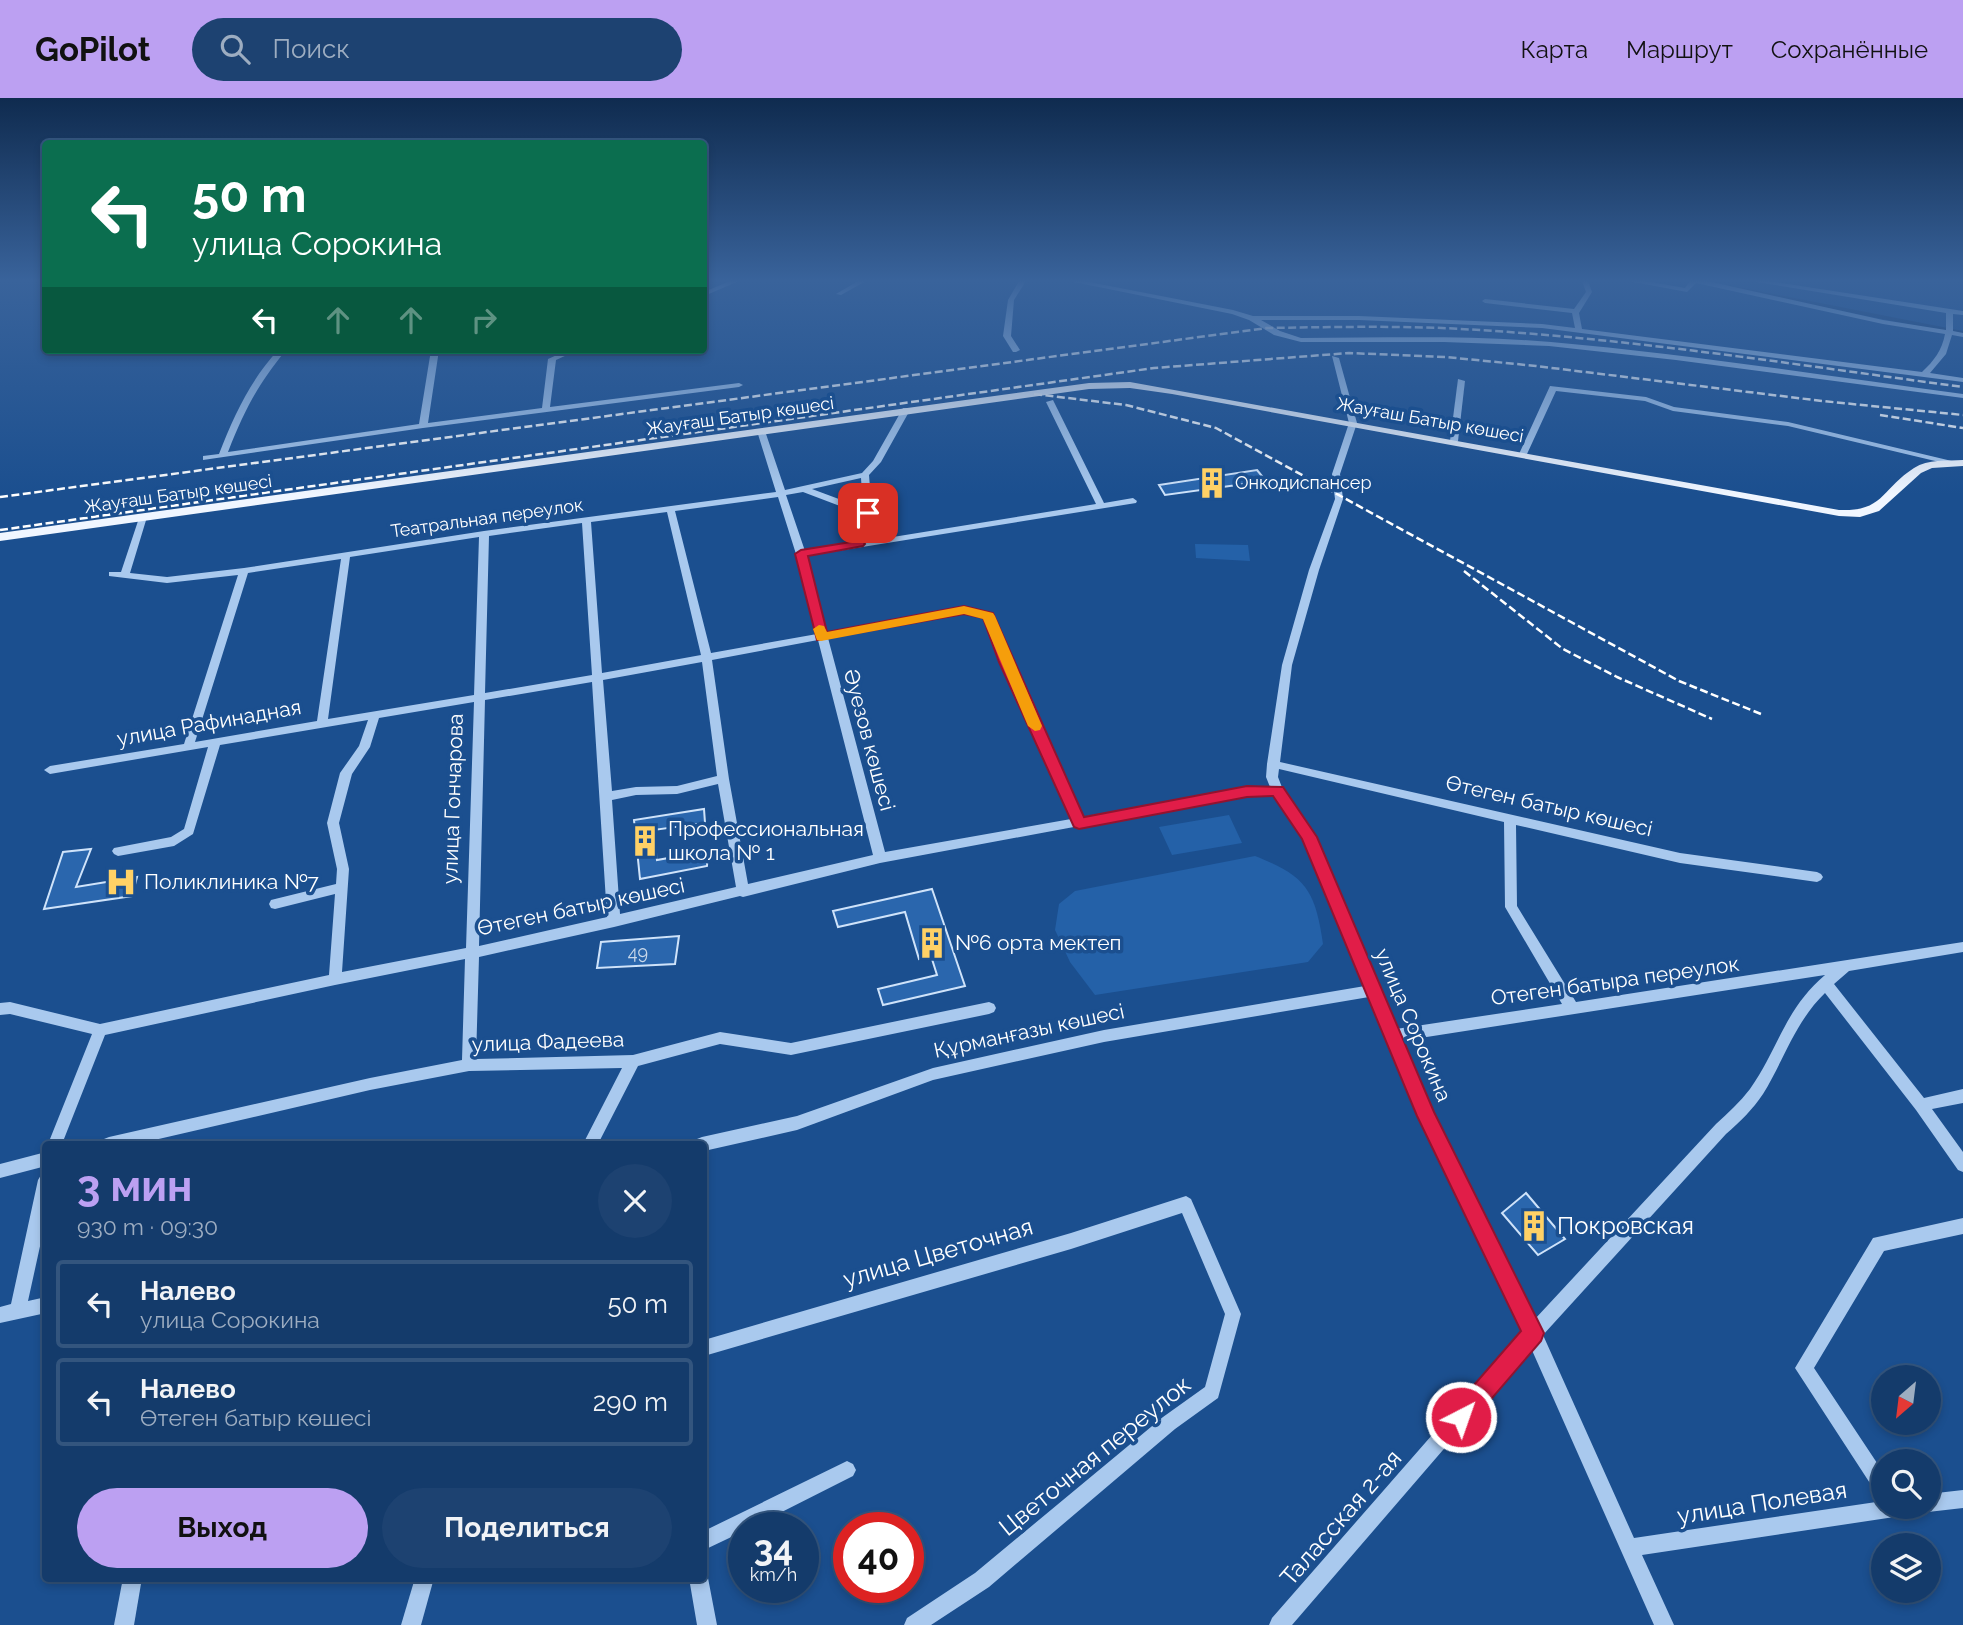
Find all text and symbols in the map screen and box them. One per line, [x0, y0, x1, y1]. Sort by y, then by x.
search box [192, 18, 682, 81]
text: GoPilot [35, 30, 150, 69]
icon: search [216, 30, 254, 68]
text: Поиск [272, 34, 350, 64]
text: Карта [1520, 35, 1588, 64]
text: Маршрут [1626, 35, 1733, 64]
text: Сохранённые [1771, 35, 1928, 64]
text: 50 m [192, 166, 307, 223]
icon: left [77, 168, 168, 259]
text: улица Сорокина [192, 225, 442, 262]
icon: left [246, 301, 284, 339]
icon: ahead [319, 301, 357, 339]
icon: ahead [392, 301, 430, 339]
icon: right [465, 301, 503, 339]
street label: Жауғаш Батыр көшесі [645, 392, 835, 439]
street label: Жауғаш Батыр көшесі [1335, 393, 1525, 446]
building icon: Онкодиспансер [1195, 466, 1229, 500]
street label: Жауғаш Батыр көшесі [83, 470, 273, 517]
place label: Онкодиспансер [1235, 472, 1372, 493]
pin [838, 483, 898, 543]
street label: Театральная переулок [389, 494, 585, 541]
icon: arrive [849, 494, 887, 532]
street label: Әуезов көшесі [839, 666, 900, 813]
street label: улица Рафинадная [115, 694, 303, 751]
street label: улица Гончарова [437, 713, 468, 885]
street label: Өтеген батыр көшесі [1443, 770, 1655, 841]
place label: Профессиональная школа № 1 [668, 816, 864, 865]
building icon: Профессиональная школа № 1 [628, 824, 662, 858]
hospital icon: Поликлиника №7 [104, 865, 138, 899]
place label: Поликлиника №7 [144, 869, 320, 894]
street label: Өтеген батыр көшесі [475, 872, 687, 941]
building icon: №6 орта мектеп [915, 926, 949, 960]
place label: №6 орта мектеп [955, 930, 1121, 955]
house number: 49 [628, 942, 648, 963]
street label: улица Сорокина [1370, 944, 1457, 1105]
street label: Отеген батыра переулок [1489, 951, 1741, 1010]
street label: Құрманғазы көшесі [931, 998, 1126, 1063]
street label: улица Фадеева [471, 1026, 625, 1057]
text: 3 мин [77, 1162, 192, 1211]
button: close [598, 1164, 672, 1238]
building icon: Покровская [1517, 1209, 1551, 1243]
place label: Покровская [1557, 1211, 1694, 1240]
street label: улица Цветочная [840, 1212, 1036, 1293]
text: 930 m · 09:30 [77, 1213, 218, 1240]
text: Налево [140, 1276, 236, 1306]
icon: left [81, 1285, 119, 1323]
text: 50 m [607, 1289, 668, 1319]
text: улица Сорокина [140, 1306, 320, 1333]
north arrow [1871, 1365, 1941, 1435]
map controls [1871, 1365, 1941, 1603]
street label: Цветочная переулок [993, 1369, 1196, 1542]
text: Налево [140, 1374, 236, 1404]
position arrow [1424, 1380, 1498, 1454]
icon: left [81, 1383, 119, 1421]
text: 290 m [593, 1387, 668, 1417]
text: Өтеген батыр көшесі [140, 1404, 371, 1431]
street label: Таласская 2-ая [1274, 1444, 1407, 1591]
button: search [1871, 1449, 1941, 1519]
street label: улица Полевая [1675, 1475, 1849, 1530]
button: Выход [77, 1488, 368, 1568]
button: Поделиться [382, 1488, 672, 1568]
speed limit sign: 40 [833, 1512, 924, 1603]
text: 34 [754, 1528, 793, 1569]
button: layers [1871, 1533, 1941, 1603]
text: km/h [750, 1564, 797, 1585]

